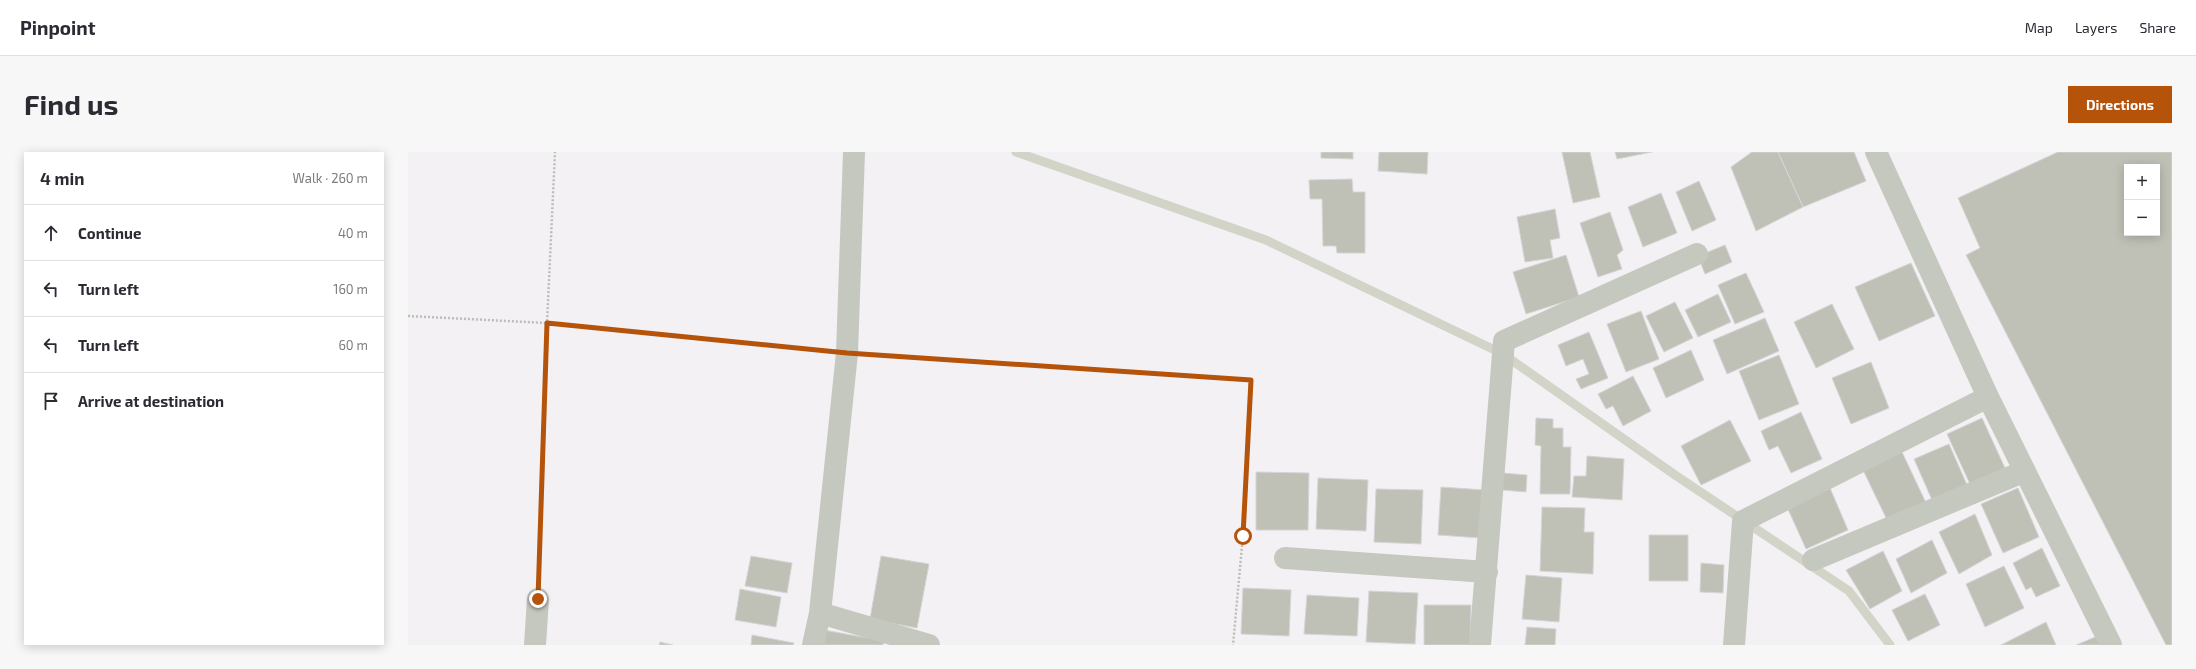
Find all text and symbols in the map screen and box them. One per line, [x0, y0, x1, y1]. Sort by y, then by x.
text: Pinpoint [20, 16, 95, 39]
text: Map [2025, 19, 2053, 36]
text: Layers [2075, 19, 2117, 36]
text: Share [2139, 19, 2176, 36]
button: Directions [2068, 86, 2172, 123]
text: Find us [24, 87, 118, 121]
map controls [2124, 164, 2160, 236]
button: + [2124, 164, 2160, 200]
text: 4 min [40, 168, 84, 188]
text: Walk · 260 m [293, 170, 368, 186]
button: − [2124, 200, 2160, 236]
icon: ahead [40, 222, 62, 244]
text: Continue [78, 224, 141, 242]
text: 40 m [338, 225, 368, 241]
icon: left [40, 278, 62, 300]
text: Turn left [78, 280, 139, 298]
text: 160 m [333, 281, 368, 297]
icon: left [40, 334, 62, 356]
text: Turn left [78, 336, 139, 354]
text: 60 m [338, 337, 368, 353]
icon: arrive [40, 390, 62, 412]
text: Arrive at destination [78, 392, 224, 410]
route start [1234, 527, 1252, 545]
route end [529, 590, 547, 608]

